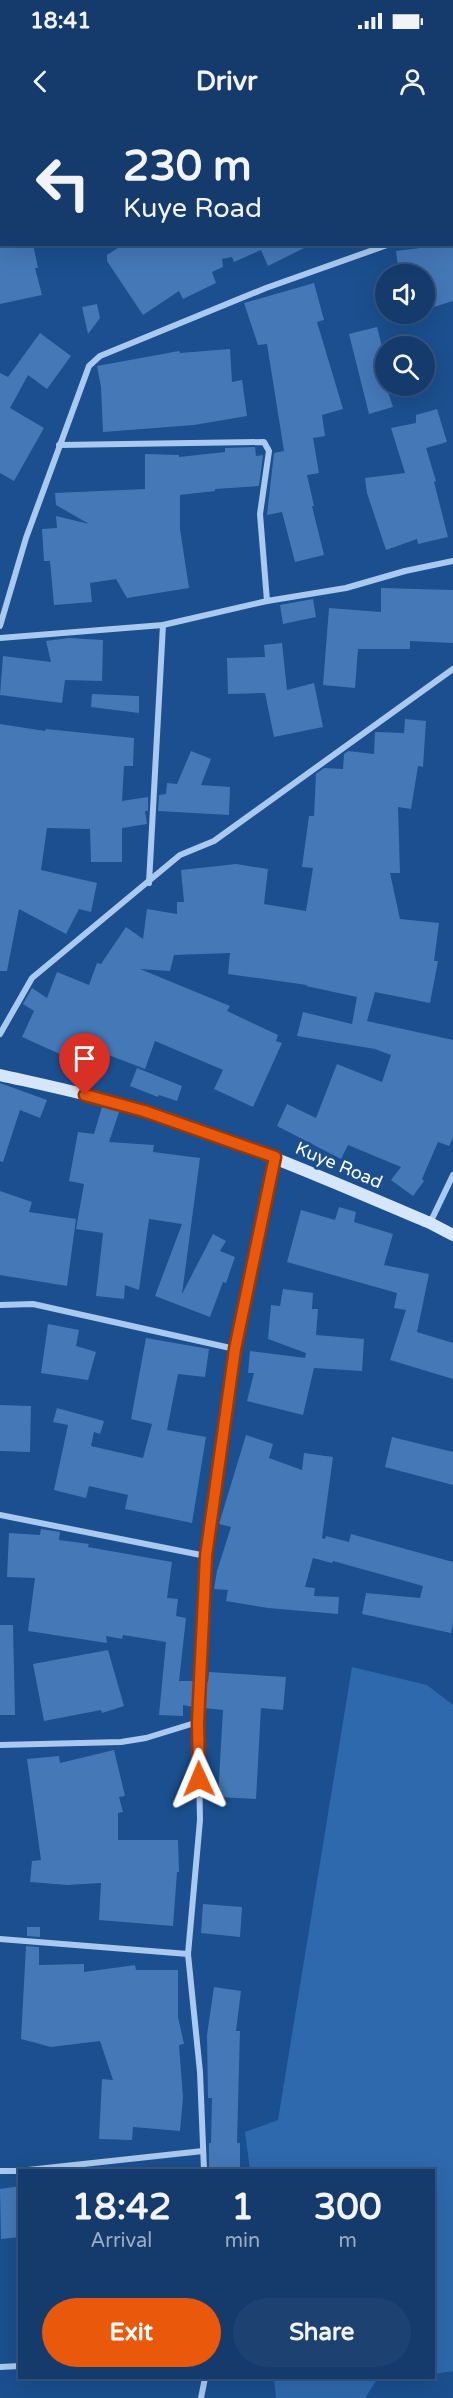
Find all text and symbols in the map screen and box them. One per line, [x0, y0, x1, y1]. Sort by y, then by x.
text: 18:41 [30, 8, 91, 34]
icon: back [24, 65, 57, 98]
text: Drivr [196, 65, 257, 98]
icon: person [396, 65, 429, 98]
text: 230 m [123, 141, 252, 192]
icon: left [24, 144, 102, 222]
text: Kuye Road [123, 192, 262, 225]
map controls [375, 264, 435, 396]
button: sound [375, 264, 435, 324]
button: search [375, 336, 435, 396]
pin [59, 1033, 110, 1095]
icon: arrive [68, 1042, 101, 1075]
street label: Kuye Road [292, 1137, 386, 1193]
position arrow [167, 1747, 231, 1811]
text: 18:42 [71, 2186, 171, 2229]
text: 1 [231, 2186, 254, 2229]
text: 300 [314, 2186, 382, 2229]
text: Arrival [90, 2229, 152, 2253]
text: min [225, 2229, 260, 2253]
text: m [338, 2229, 357, 2253]
button: Exit [42, 2298, 221, 2367]
button: Share [233, 2298, 411, 2367]

